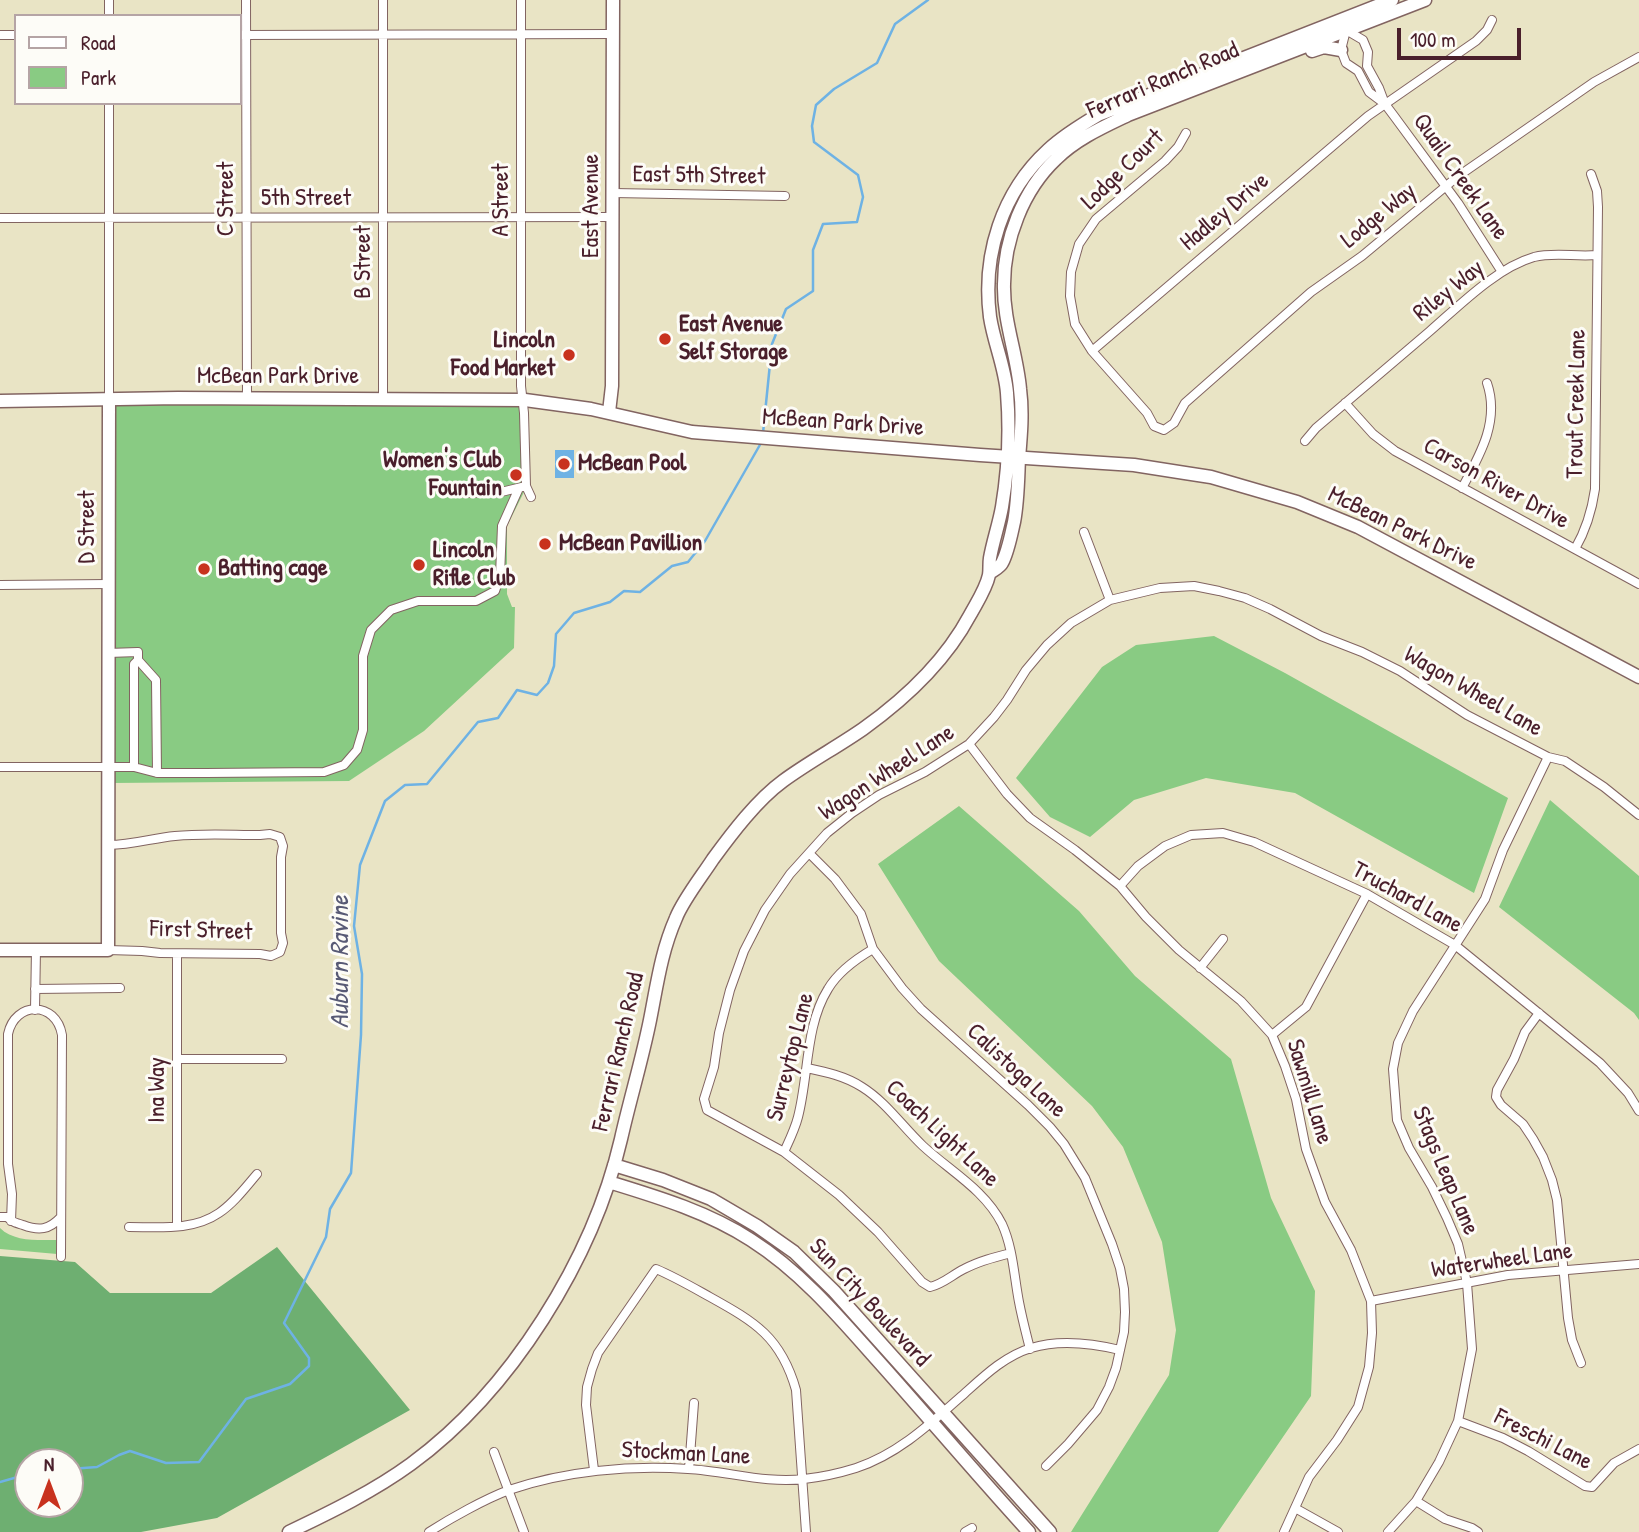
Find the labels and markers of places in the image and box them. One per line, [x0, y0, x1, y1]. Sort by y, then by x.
place label: East Avenue Self Storage [679, 311, 788, 367]
place label: Lincoln Food Market [451, 327, 555, 383]
marker: East Avenue Self Storage [657, 331, 673, 347]
marker: Lincoln Food Market [561, 347, 577, 363]
place label: Women's Club Fountain [383, 447, 502, 503]
place label: McBean Pool [578, 450, 686, 478]
marker: McBean Pool [556, 456, 572, 472]
marker: Women's Club Fountain [508, 467, 524, 483]
place label: McBean Pavillion [559, 530, 702, 558]
marker: McBean Pavillion [537, 536, 553, 552]
place label: Lincoln Rifle Club [433, 537, 516, 593]
place label: Batting cage [218, 555, 327, 583]
marker: Lincoln Rifle Club [411, 557, 427, 573]
marker: Batting cage [196, 561, 212, 577]

